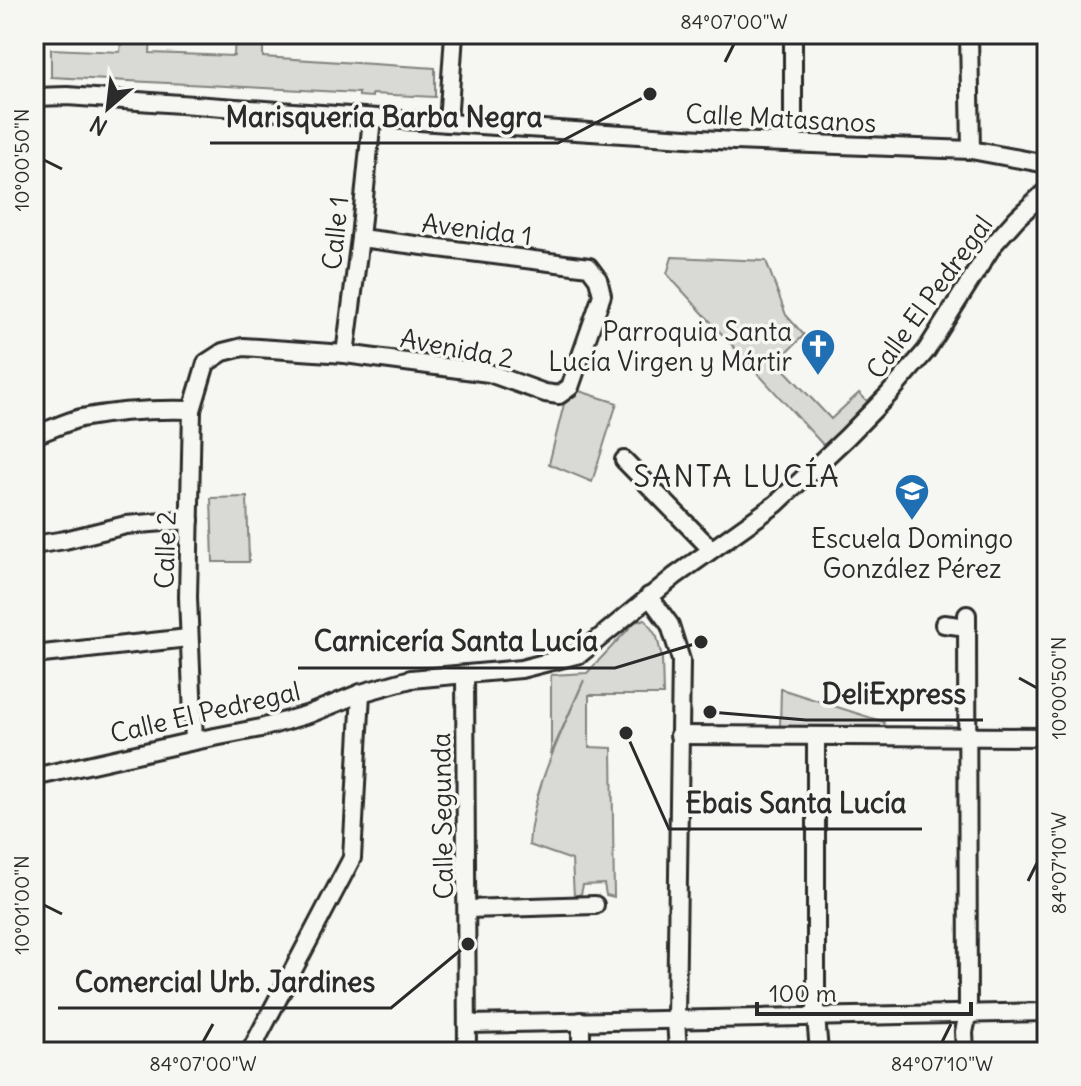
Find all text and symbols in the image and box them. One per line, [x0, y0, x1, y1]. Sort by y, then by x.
text: 84°07'00"W [680, 9, 788, 34]
north arrow [68, 68, 148, 148]
callout: Marisquería Barba Negra [210, 91, 558, 143]
street label: Calle Matasanos [685, 97, 877, 139]
text: Marisquería Barba Negra [226, 99, 542, 135]
text: 10°00'50"N [9, 108, 34, 212]
text: N [85, 110, 112, 142]
street label: Calle 1 [315, 195, 355, 271]
street label: Avenida 1 [420, 206, 534, 252]
street label: Calle El Pedregal [859, 209, 999, 385]
place label: Parroquia Santa Lucía Virgen y Mártir [548, 315, 792, 378]
street label: Avenida 2 [398, 321, 516, 375]
church icon: Parroquia Santa Lucía Virgen y Mártir [799, 327, 837, 377]
district label: SANTA LUCÍA [633, 457, 841, 495]
school or university icon: Escuela Domingo González Pérez [893, 472, 931, 522]
street label: Calle 2 [147, 511, 183, 589]
place label: Escuela Domingo González Pérez [811, 522, 1013, 585]
callout: Carnicería Santa Lucía [298, 616, 615, 668]
text: Carnicería Santa Lucía [314, 623, 598, 659]
text: 10°00'50"N [1046, 636, 1071, 740]
callout: DeliExpress [806, 668, 983, 720]
street label: Calle El Pedregal [107, 674, 303, 750]
text: DeliExpress [822, 676, 967, 712]
street label: Calle Segunda [424, 732, 460, 900]
callout: Ebais Santa Lucía [669, 777, 922, 829]
text: Ebais Santa Lucía [686, 785, 906, 821]
text: 84°07'10"W [1046, 812, 1071, 914]
text: 10°01'00"N [9, 855, 34, 955]
callout: Comercial Urb. Jardines [58, 956, 391, 1008]
text: Comercial Urb. Jardines [75, 964, 375, 1000]
scale bar [757, 966, 971, 1016]
text: 100 m [769, 978, 837, 1008]
text: 84°07'00"W [149, 1051, 257, 1076]
text: 84°07'10"W [891, 1051, 993, 1076]

